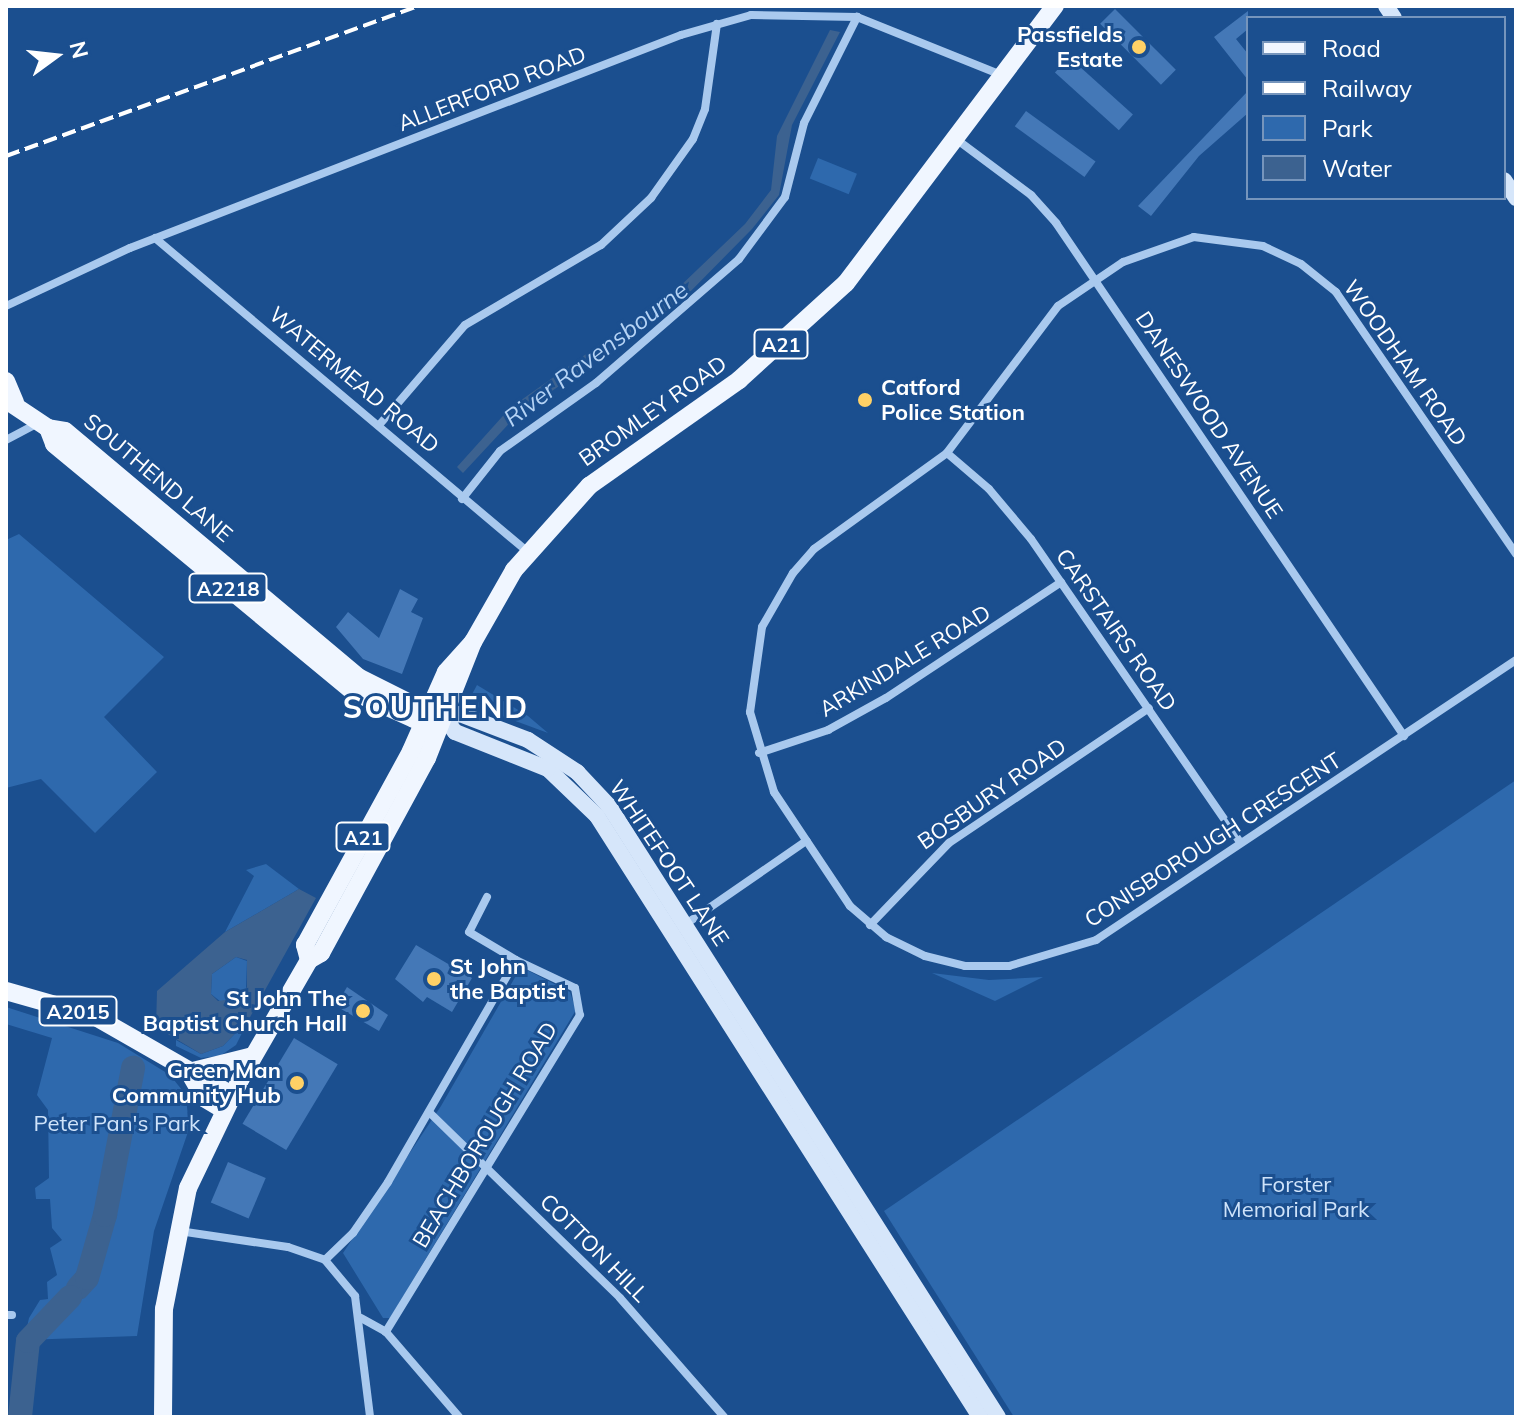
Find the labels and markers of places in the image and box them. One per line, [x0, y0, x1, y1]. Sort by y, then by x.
place label: Passfields Estate [1017, 21, 1123, 72]
marker: Passfields Estate [1130, 38, 1148, 56]
place label: Catford Police Station [881, 374, 1025, 426]
marker: Catford Police Station [856, 391, 874, 409]
place label: St John the Baptist [450, 953, 565, 1004]
marker: St John the Baptist [425, 970, 443, 988]
place label: St John The Baptist Church Hall [143, 985, 347, 1036]
marker: St John The Baptist Church Hall [354, 1002, 372, 1020]
place label: Green Man Community Hub [112, 1057, 281, 1108]
marker: Green Man Community Hub [288, 1074, 306, 1092]

